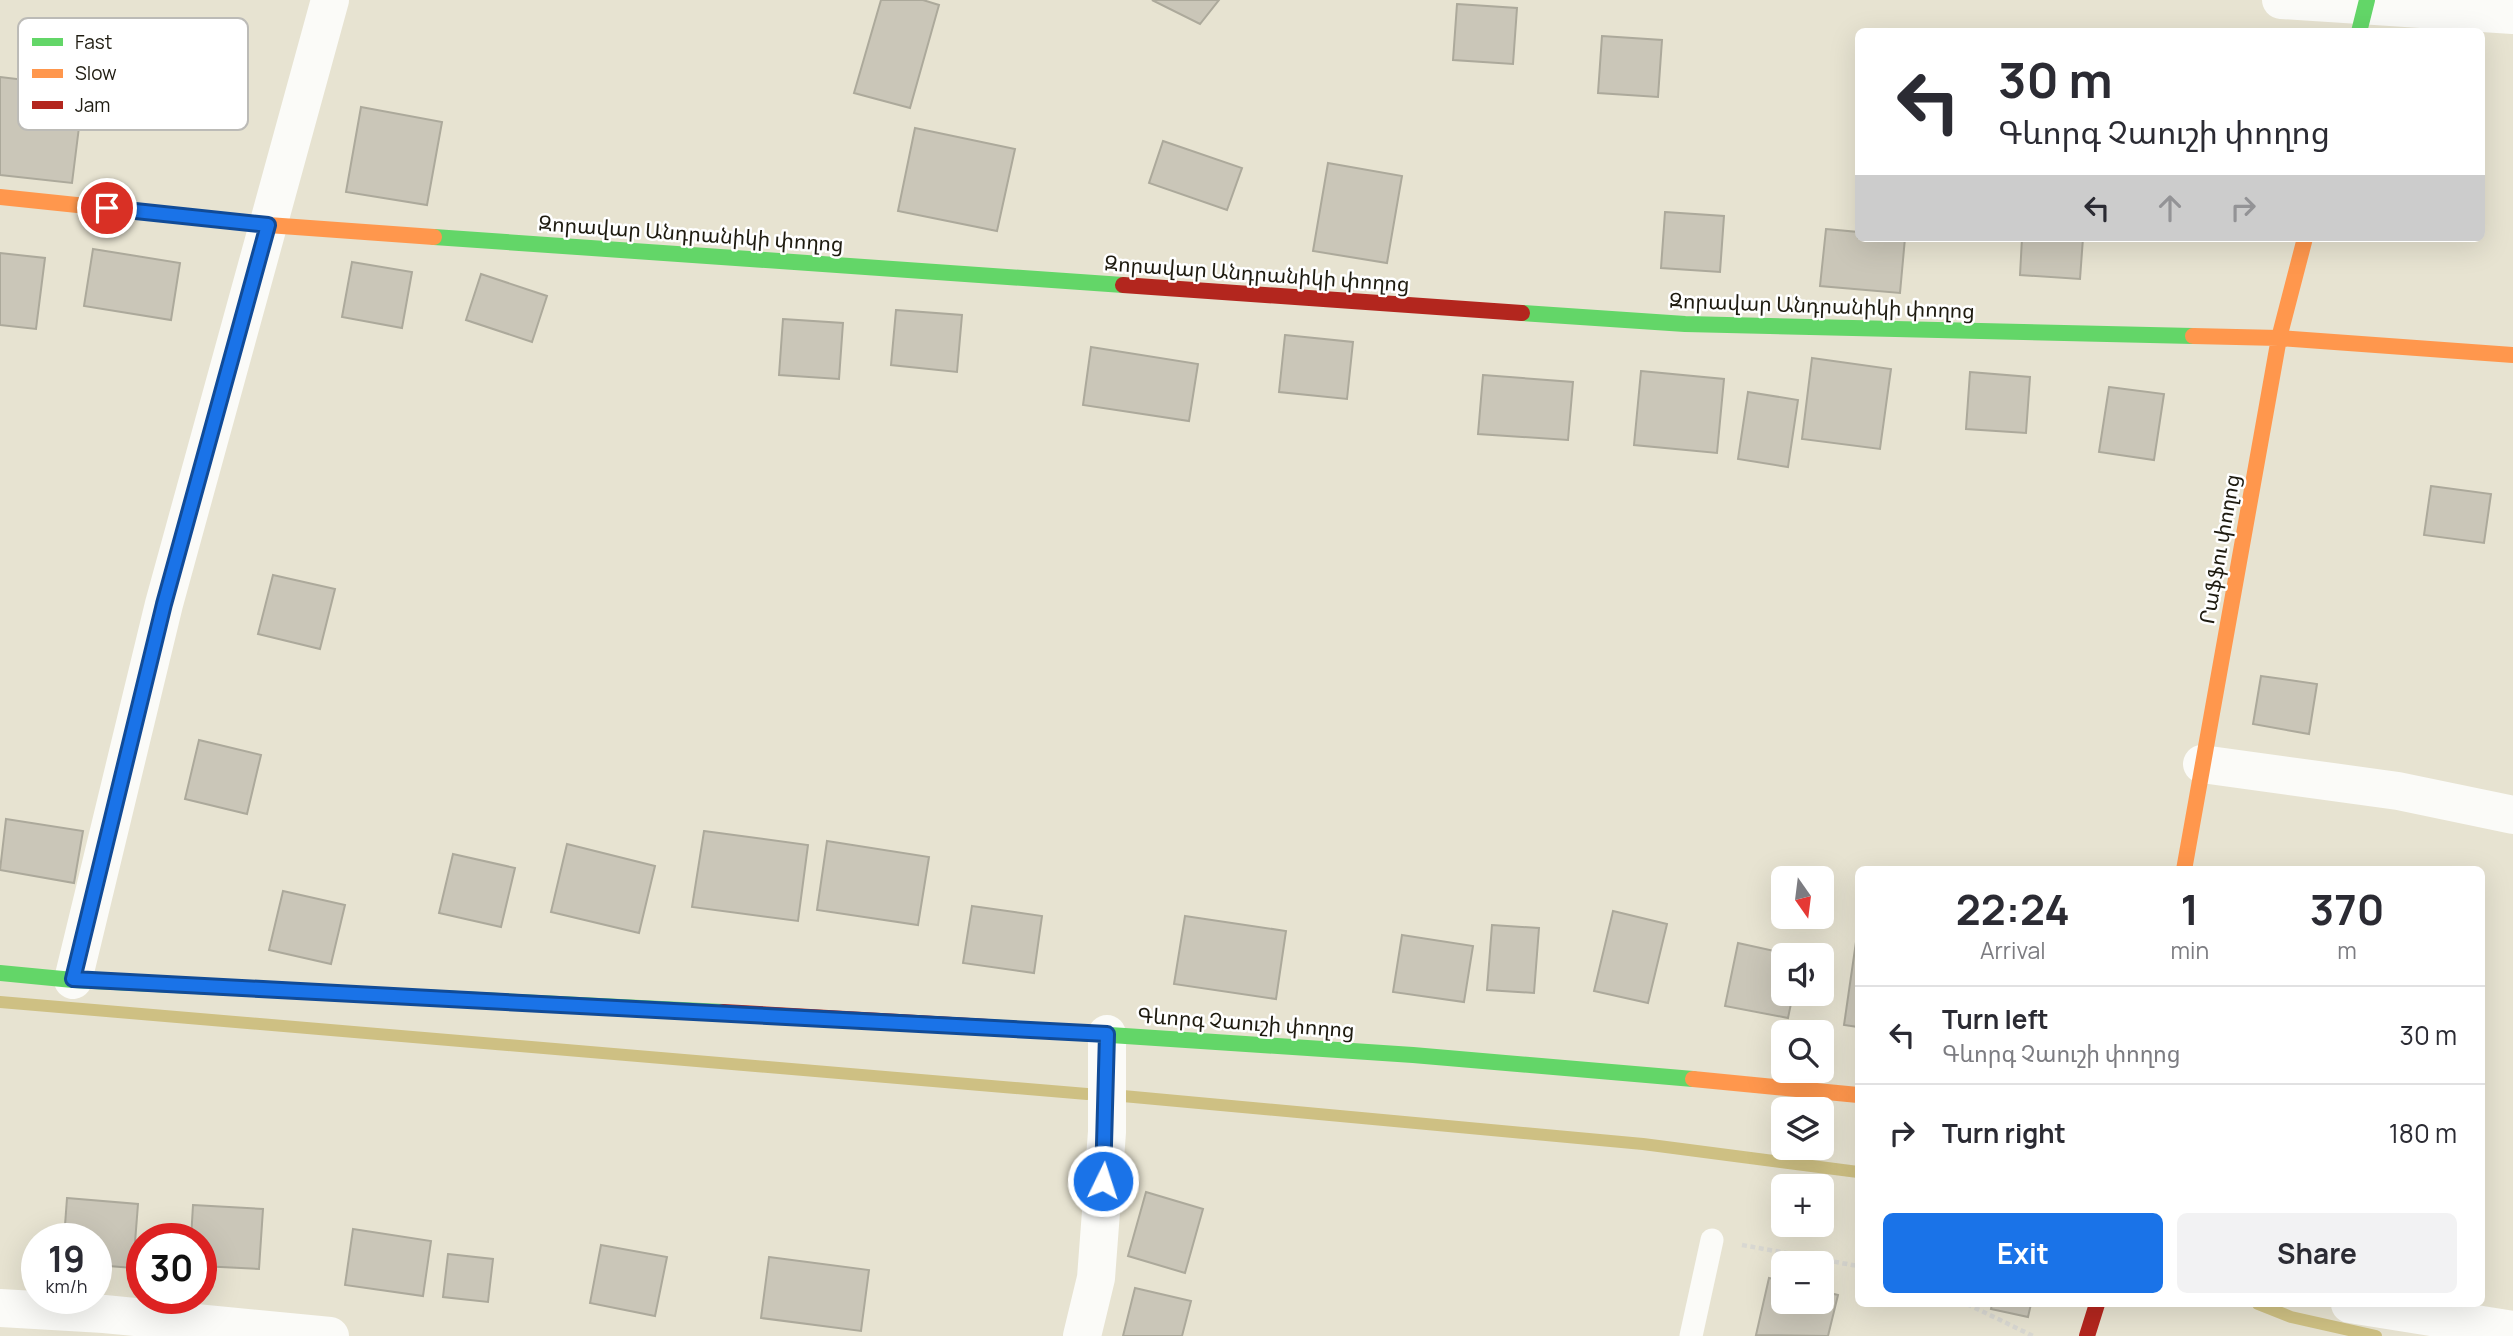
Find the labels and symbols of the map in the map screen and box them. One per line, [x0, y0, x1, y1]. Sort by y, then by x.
legend [18, 18, 248, 130]
text: Fast [75, 29, 112, 55]
text: Slow [75, 60, 117, 86]
text: Jam [75, 92, 110, 118]
pin [77, 178, 137, 238]
street label: Զորավար Անդրանիկի փողոց [537, 208, 845, 258]
street label: Զորավար Անդրանիկի փողոց [1103, 248, 1411, 298]
street label: Զորավար Անդրանիկի փողոց [1669, 286, 1975, 324]
street label: Րաֆֆու փողոց [2192, 472, 2246, 626]
north arrow [1771, 866, 1834, 929]
street label: Գևորգ Չաուշի փողոց [1136, 1000, 1356, 1044]
position arrow [1066, 1144, 1140, 1218]
speed limit sign: 30 [126, 1223, 217, 1314]

